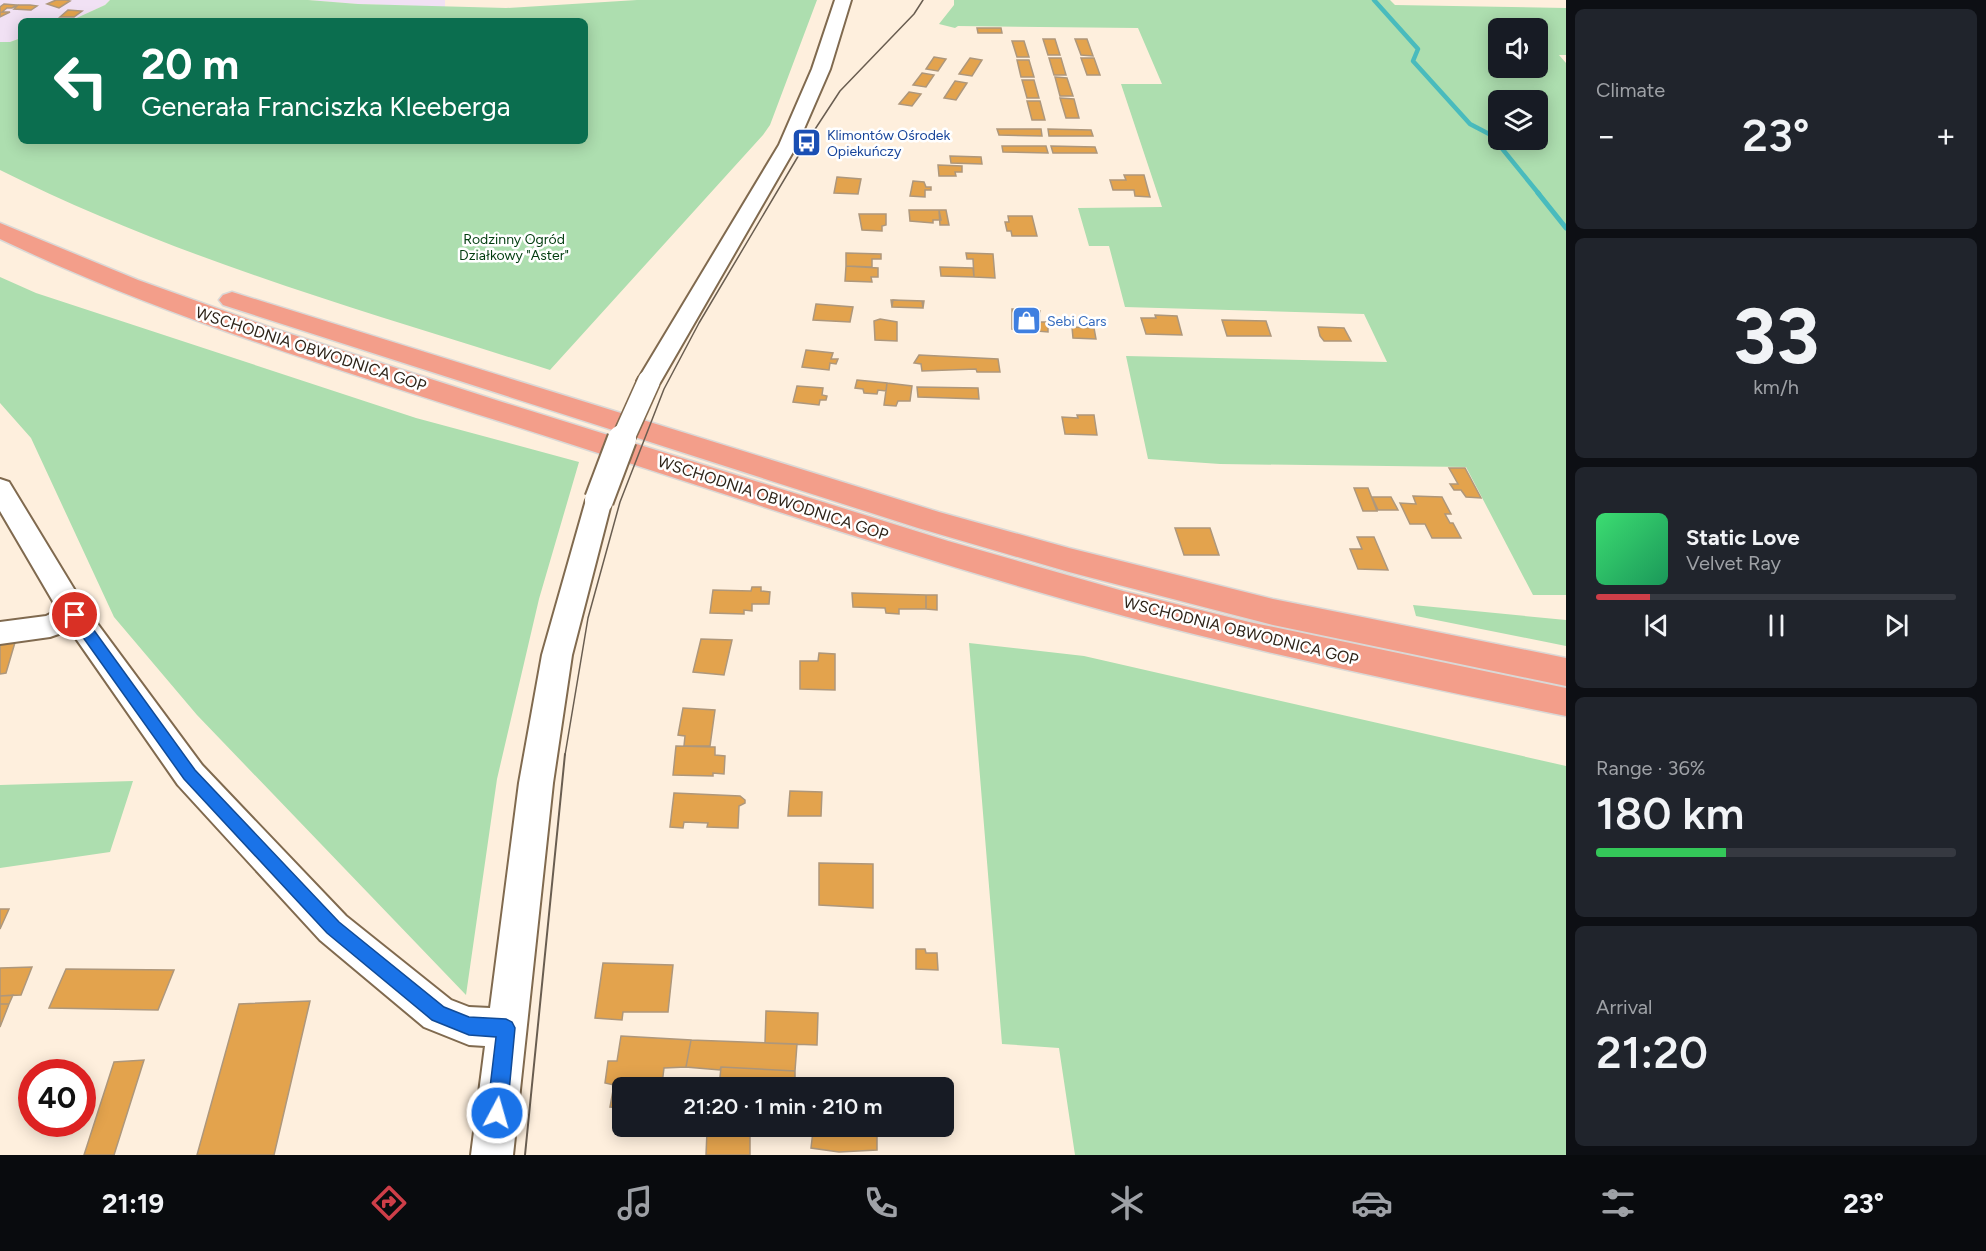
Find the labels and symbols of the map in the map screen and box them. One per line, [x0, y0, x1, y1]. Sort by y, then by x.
bus stop icon: Klimontów Ośrodek Opiekuńczy [790, 127, 822, 159]
place label: Klimontów Ośrodek Opiekuńczy [827, 127, 950, 160]
park label: Rodzinny Ogród Działkowy "Aster" [459, 231, 569, 264]
street label: WSCHODNIA OBWODNICA GOP [193, 303, 429, 395]
shop icon: Sebi Cars [1010, 305, 1042, 337]
place label: Sebi Cars [1047, 313, 1107, 330]
street label: WSCHODNIA OBWODNICA GOP [655, 452, 891, 544]
pin [49, 589, 100, 640]
street label: WSCHODNIA OBWODNICA GOP [1122, 593, 1360, 669]
speed limit sign: 40 [18, 1059, 96, 1137]
position arrow [465, 1081, 529, 1145]

